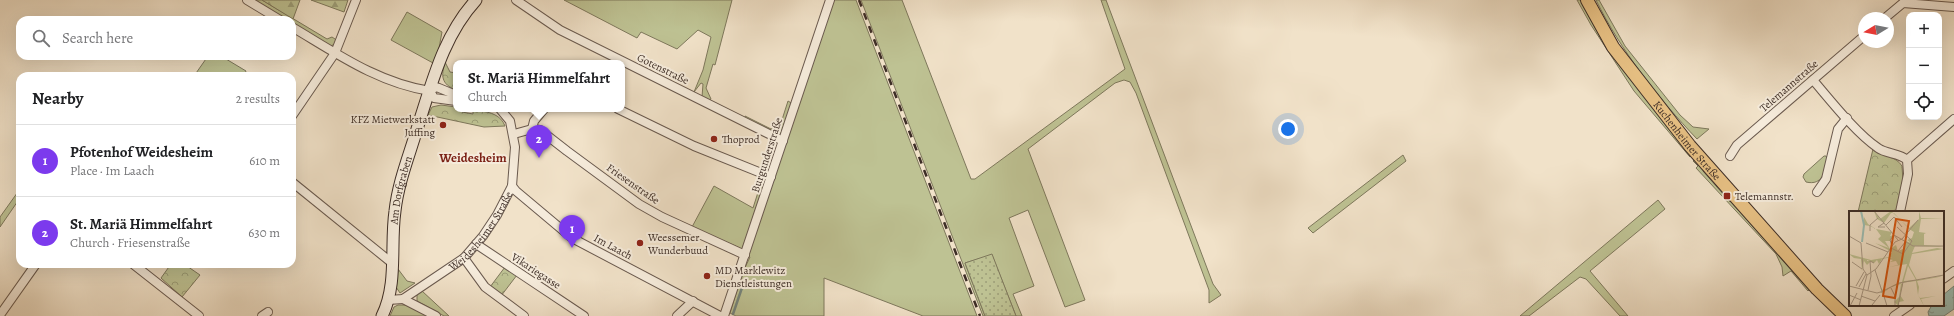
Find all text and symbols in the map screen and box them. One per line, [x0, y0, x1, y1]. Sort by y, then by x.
north arrow [1858, 12, 1894, 48]
map controls [1906, 12, 1942, 120]
button: + [1906, 12, 1942, 48]
search box [16, 16, 296, 60]
icon: search [30, 27, 52, 49]
text: Search here [62, 28, 133, 48]
button: − [1906, 48, 1942, 84]
street label: Gotenstraße [635, 50, 691, 88]
street label: Telemannstraße [1757, 56, 1821, 116]
popup [453, 60, 625, 112]
text: St. Mariä Himmelfahrt [468, 68, 610, 88]
button: locate [1906, 84, 1942, 120]
text: Nearby [32, 87, 83, 110]
text: Church [468, 88, 507, 105]
text: 2 results [236, 90, 280, 107]
street label: Kuchenheimer Straße [1650, 98, 1724, 183]
place label: KFZ Mietwerkstatt Juffing [351, 112, 435, 140]
street label: Burgunderstraße [748, 116, 786, 194]
your location [1278, 119, 1298, 139]
marker: KFZ Mietwerkstatt Juffing [438, 120, 448, 130]
pin: 2 [526, 125, 552, 158]
place label: Thoprod [722, 132, 760, 147]
marker: Thoprod [709, 134, 719, 144]
text: Pfotenhof Weidesheim [70, 142, 213, 162]
district label: Weidesheim [438, 149, 507, 166]
text: 1 [43, 152, 47, 169]
text: 610 m [249, 152, 280, 169]
street label: Am Dorfgraben [386, 154, 415, 226]
street label: Friesenstraße [603, 160, 663, 208]
text: Place · Im Laach [70, 162, 154, 179]
street label: Weidesheimer Straße [445, 189, 516, 274]
place label: Telemannstr. [1735, 189, 1794, 204]
marker: Telemannstr. [1722, 191, 1732, 201]
inset map [1849, 211, 1944, 306]
text: St. Mariä Himmelfahrt [70, 214, 213, 234]
pin: 1 [559, 215, 585, 248]
text: 2 [42, 224, 48, 241]
text: 630 m [248, 224, 280, 241]
place label: Weessemer Wunderbuud [647, 230, 708, 258]
street label: Im Laach [591, 231, 635, 263]
text: Church · Friesenstraße [70, 234, 190, 251]
marker: Weessemer Wunderbuud [635, 238, 645, 248]
street label: Vikariegasse [508, 249, 564, 293]
place label: MD Marklewitz Dienstleistungen [715, 263, 792, 291]
marker: MD Marklewitz Dienstleistungen [702, 271, 712, 281]

